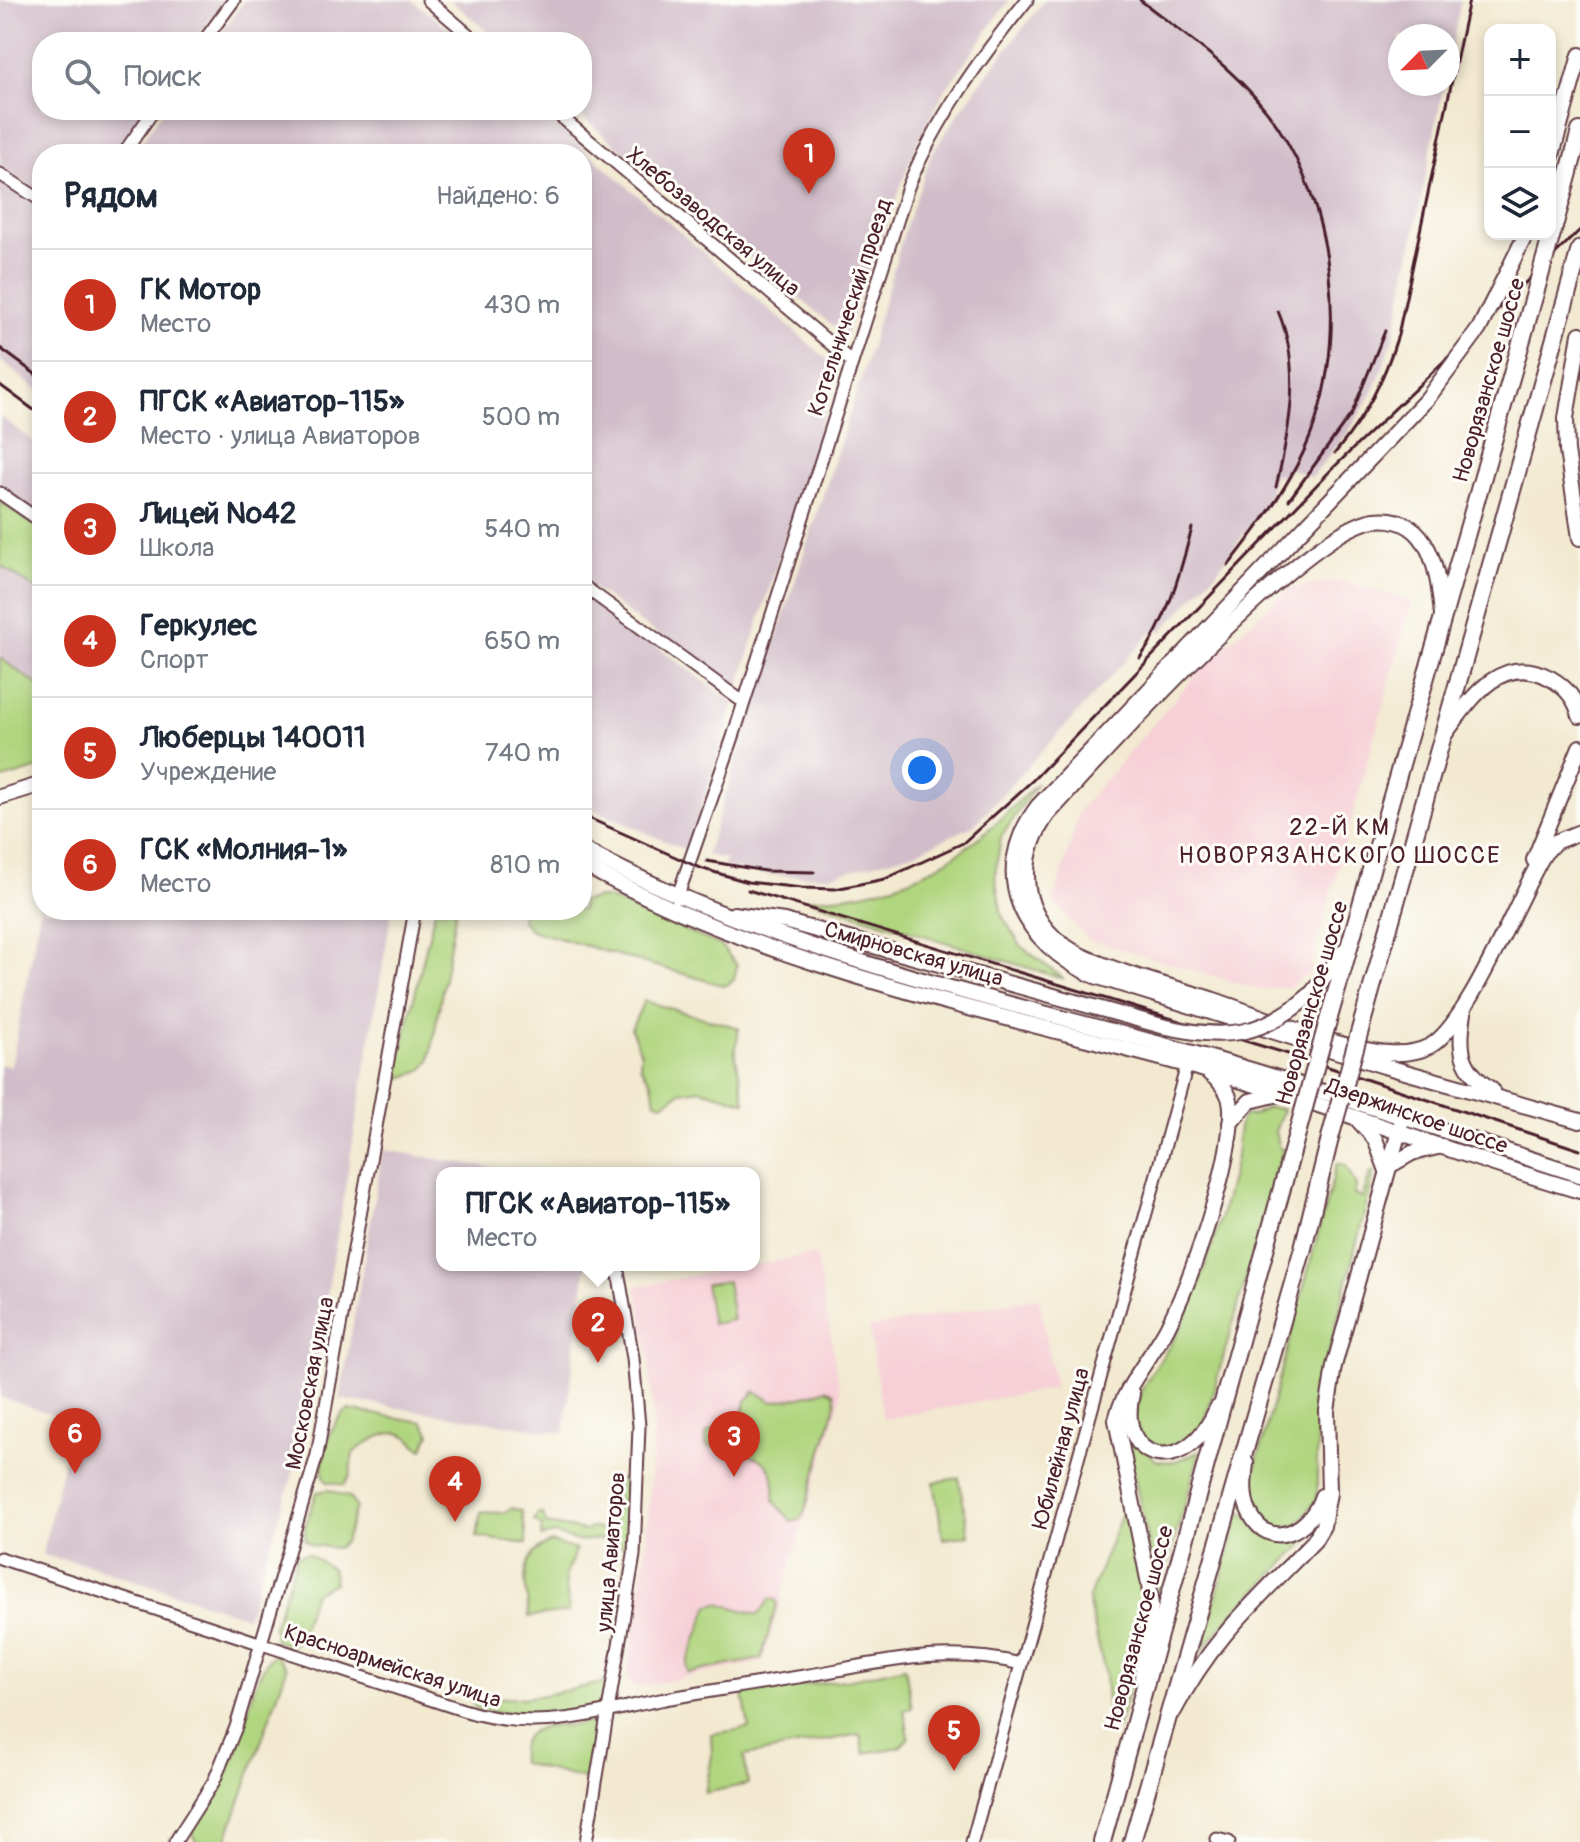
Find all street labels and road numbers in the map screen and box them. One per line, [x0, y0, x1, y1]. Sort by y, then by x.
street label: Хлебозаводская улица [621, 141, 806, 303]
street label: Котельнический проезд [802, 195, 898, 419]
street label: Новорязанское шоссе [1446, 275, 1532, 486]
street label: Новорязанское шоссе [1269, 898, 1355, 1109]
street label: Смирновская улица [821, 915, 1006, 993]
street label: Дзержинское шоссе [1321, 1071, 1511, 1160]
street label: Московская улица [279, 1294, 340, 1472]
street label: Юбилейная улица [1026, 1365, 1096, 1532]
street label: улица Авиаторов [590, 1471, 632, 1634]
street label: Новорязанское шоссе [1098, 1522, 1180, 1734]
street label: Красноармейская улица [281, 1618, 505, 1714]

